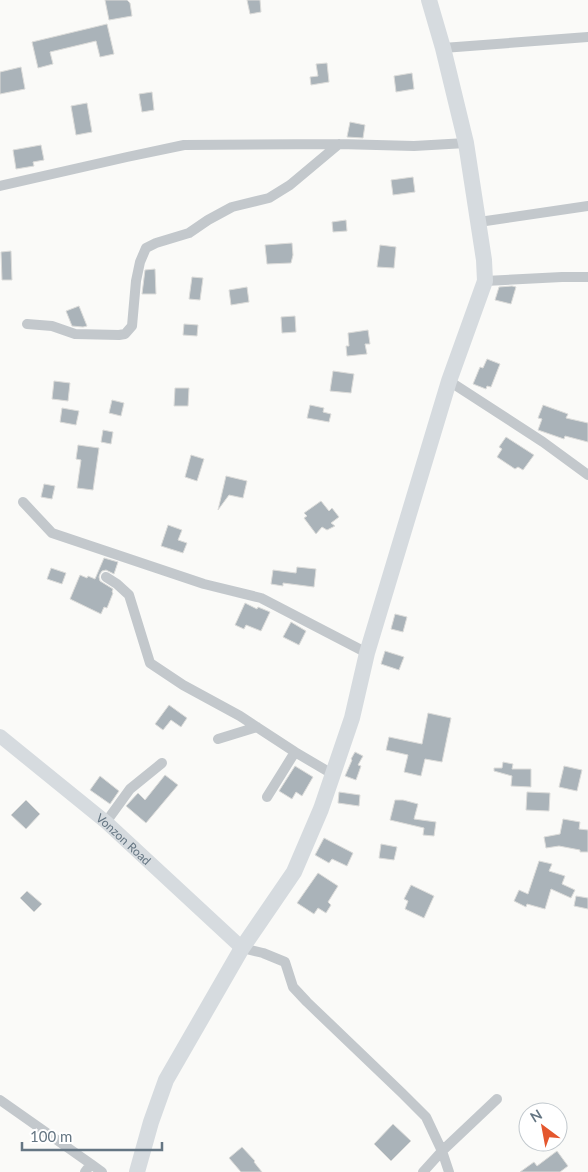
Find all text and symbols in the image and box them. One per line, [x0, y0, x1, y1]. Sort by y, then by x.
street label: Vonzon Road [93, 810, 154, 868]
north arrow [518, 1102, 568, 1152]
text: N [527, 1105, 545, 1126]
scale bar [22, 1120, 162, 1152]
text: 100 m [30, 1127, 72, 1145]

